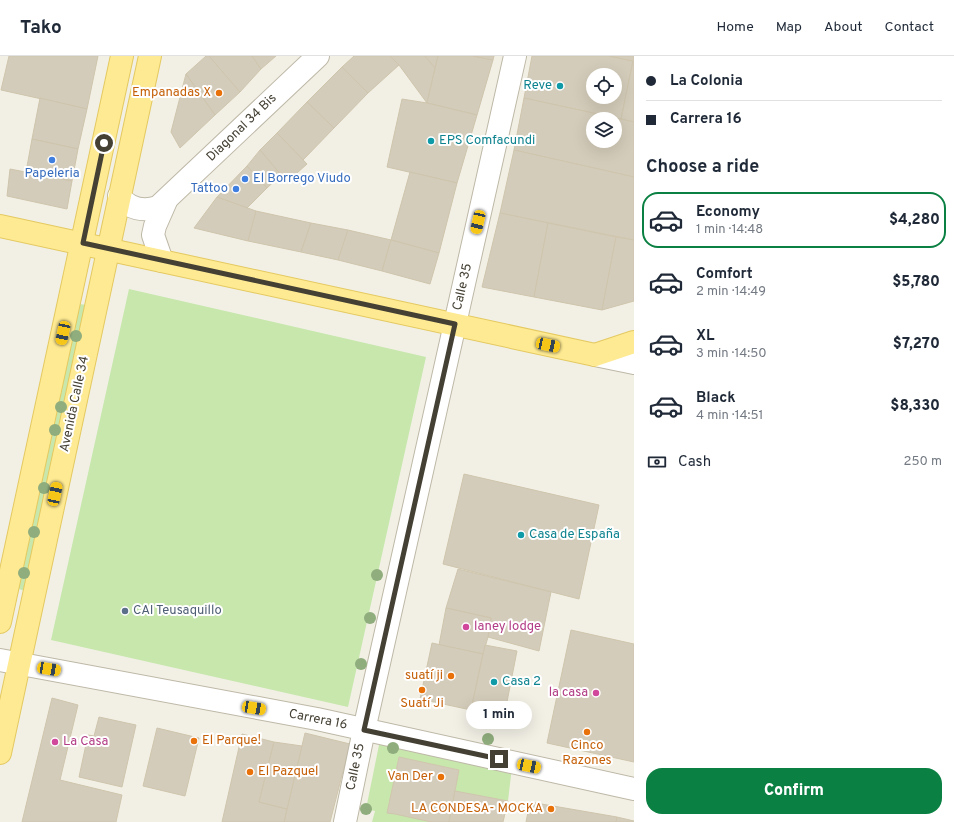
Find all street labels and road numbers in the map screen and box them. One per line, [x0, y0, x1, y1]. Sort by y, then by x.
street label: Diagonal 34 Bis [204, 91, 280, 165]
street label: Calle 35 [450, 262, 476, 312]
street label: Avenida Calle 34 [57, 355, 93, 453]
street label: Carrera 16 [287, 706, 349, 734]
street label: Calle 35 [343, 742, 369, 792]

